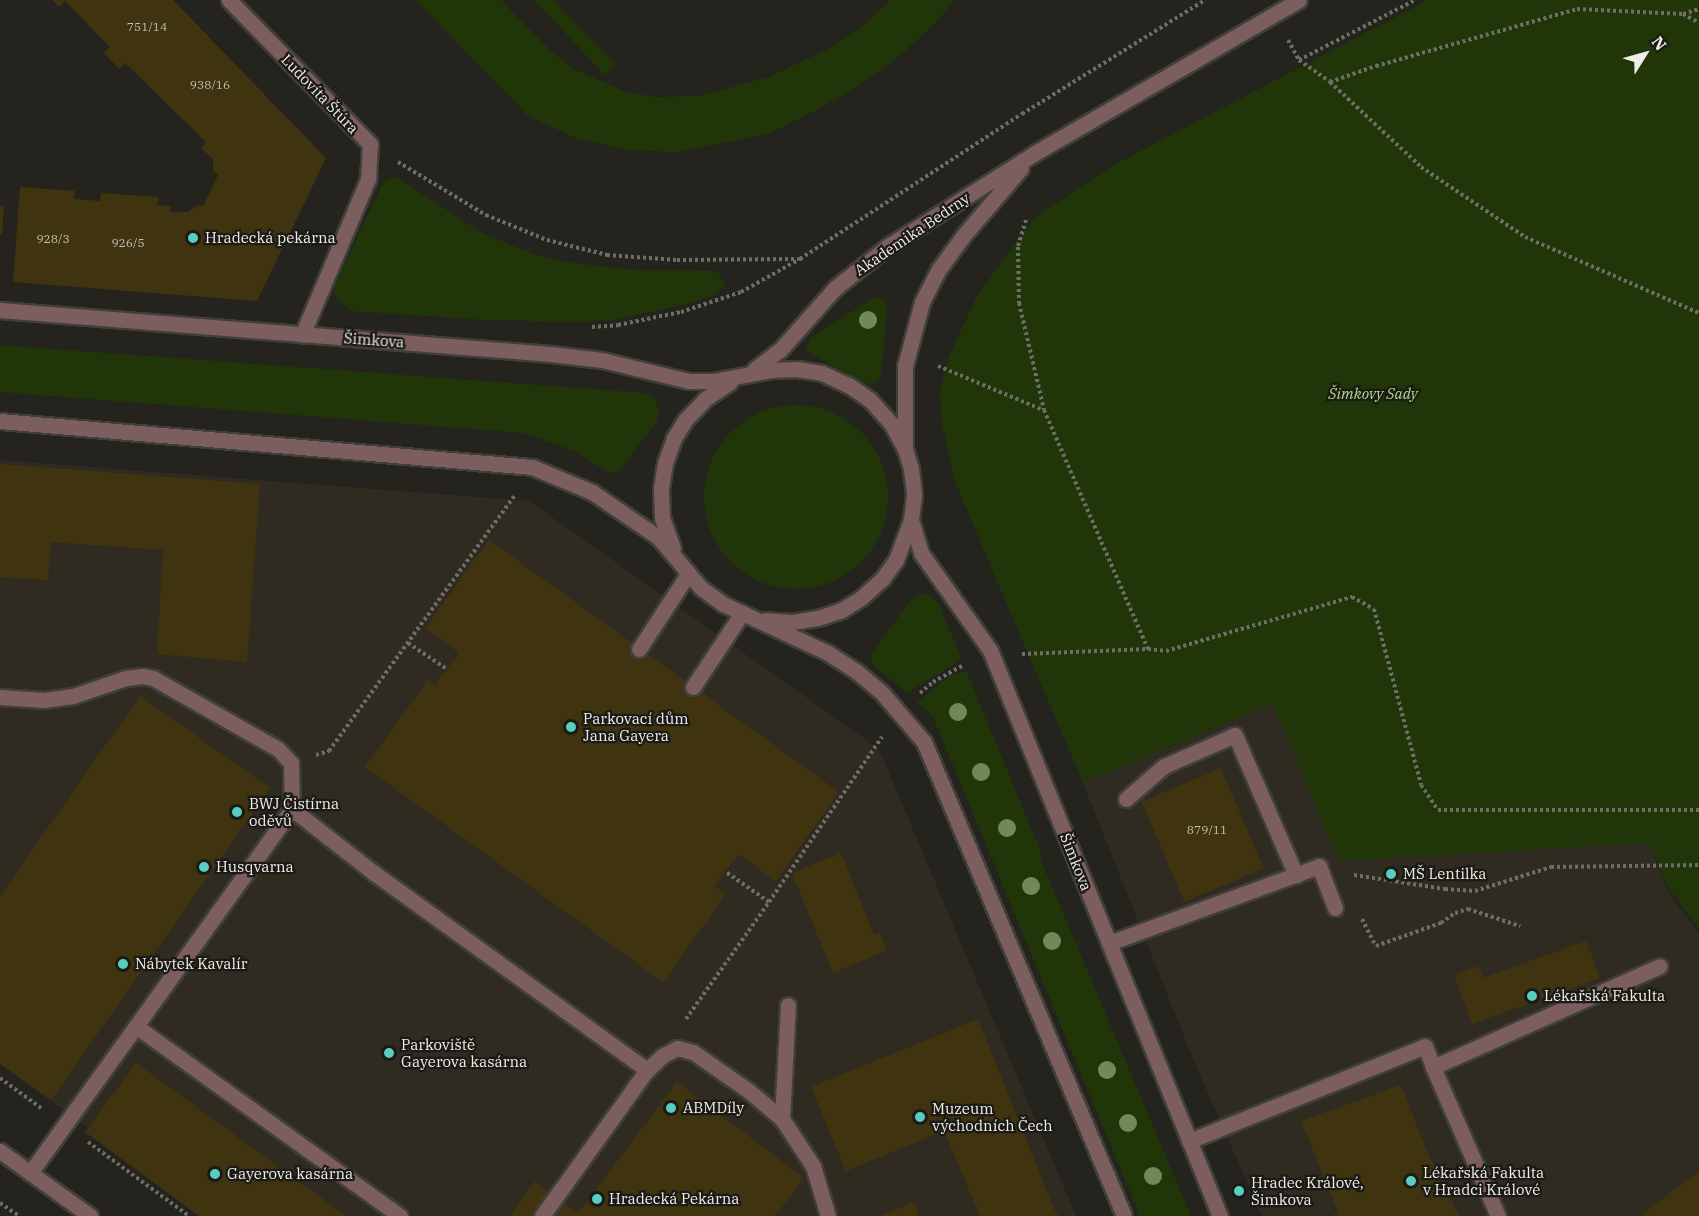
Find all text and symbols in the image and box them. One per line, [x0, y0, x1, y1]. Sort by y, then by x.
house number: 751/14 [127, 20, 167, 34]
north arrow [1615, 24, 1675, 84]
text: N [1648, 32, 1671, 54]
street label: Ludovíta Štúra [278, 51, 362, 137]
house number: 938/16 [190, 78, 230, 92]
street label: Akademika Bedrny [851, 189, 973, 279]
place label: Hradecká pekárna [205, 229, 336, 247]
marker: Hradecká pekárna [186, 231, 200, 245]
house number: 928/3 [36, 232, 70, 246]
house number: 926/5 [111, 236, 145, 250]
street label: Šimkova [343, 329, 405, 351]
park label: Šimkovy Sady [1328, 385, 1418, 403]
place label: Parkovací dům Jana Gayera [583, 709, 688, 744]
marker: Parkovací dům Jana Gayera [564, 720, 578, 734]
place label: BWJ Čistírna oděvů [249, 794, 339, 829]
marker: BWJ Čistírna oděvů [230, 805, 244, 819]
house number: 879/11 [1187, 823, 1227, 837]
street label: Šimkova [1056, 830, 1096, 894]
place label: Husqvarna [216, 858, 294, 876]
marker: Husqvarna [197, 860, 211, 874]
place label: MŠ Lentilka [1403, 865, 1486, 883]
marker: MŠ Lentilka [1384, 867, 1398, 881]
place label: Nábytek Kavalír [135, 955, 247, 973]
marker: Nábytek Kavalír [116, 957, 130, 971]
place label: Lékařská Fakulta [1544, 987, 1665, 1005]
marker: Lékařská Fakulta [1525, 989, 1539, 1003]
place label: Parkoviště Gayerova kasárna [401, 1035, 527, 1070]
marker: Parkoviště Gayerova kasárna [382, 1046, 396, 1060]
place label: ABMDíly [683, 1099, 744, 1117]
place label: Muzeum východních Čech [932, 1099, 1053, 1134]
marker: ABMDíly [664, 1101, 678, 1115]
marker: Muzeum východních Čech [913, 1110, 927, 1124]
place label: Lékařská Fakulta v Hradci Králové [1423, 1163, 1544, 1198]
place label: Gayerova kasárna [227, 1165, 353, 1183]
marker: Gayerova kasárna [208, 1167, 222, 1181]
place label: Hradec Králové, Šimkova [1251, 1173, 1364, 1208]
marker: Lékařská Fakulta v Hradci Králové [1404, 1174, 1418, 1188]
marker: Hradec Králové, Šimkova [1232, 1184, 1246, 1198]
place label: Hradecká Pekárna [609, 1190, 739, 1208]
marker: Hradecká Pekárna [590, 1192, 604, 1206]

